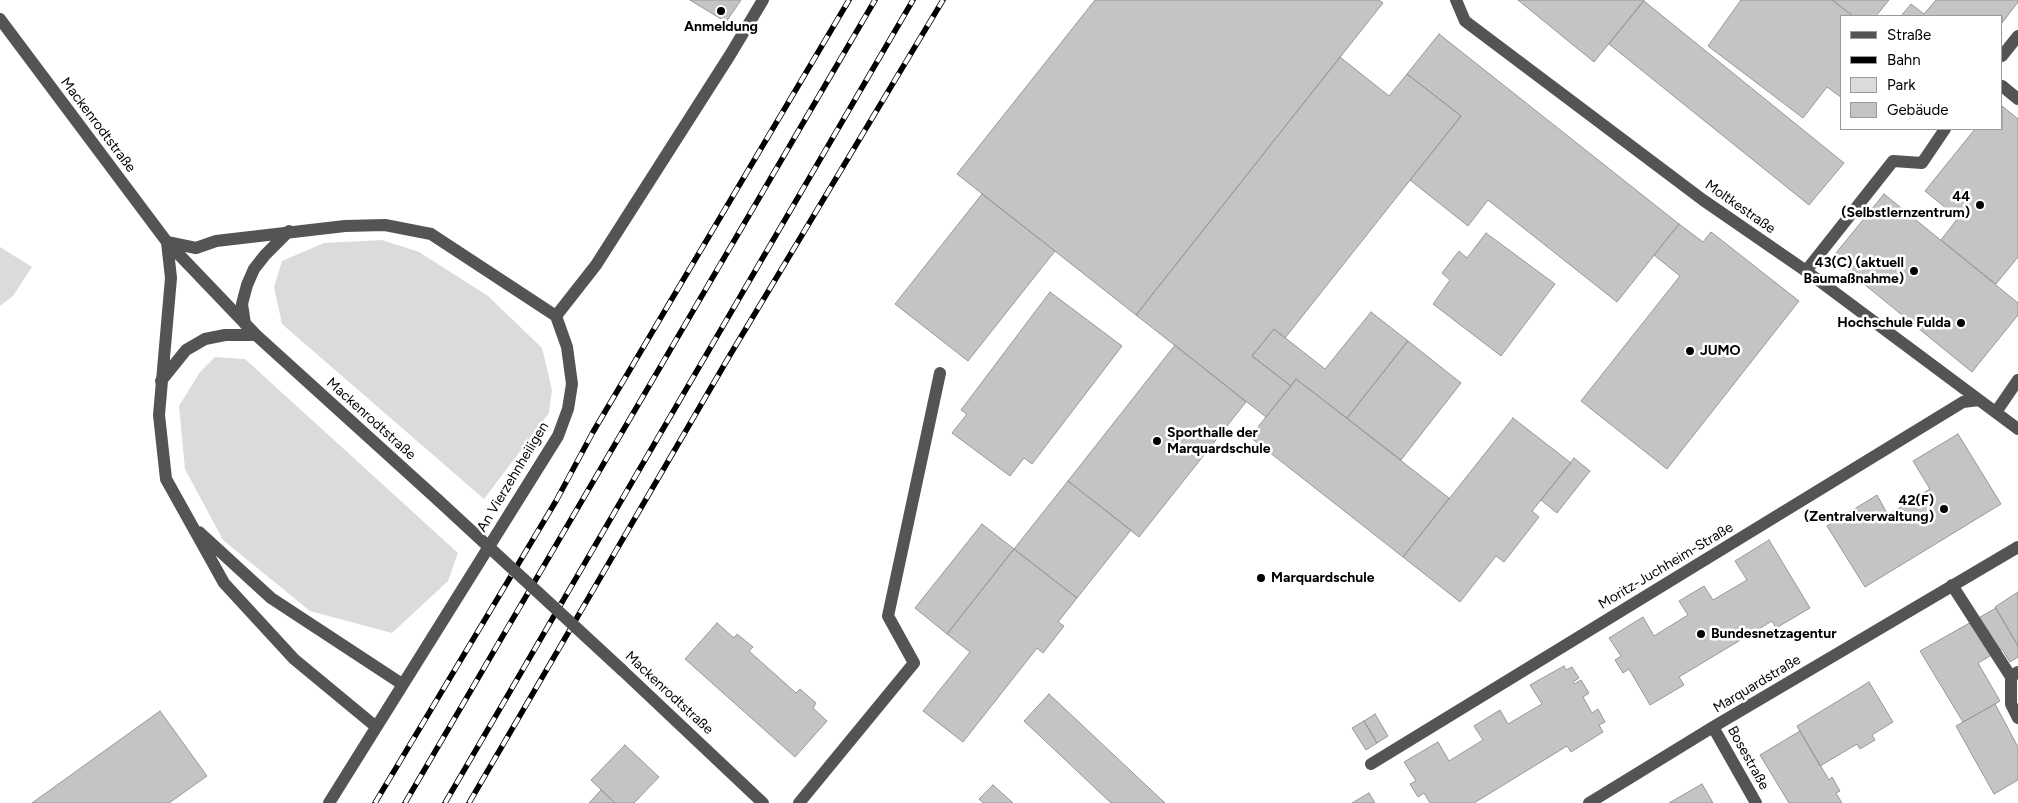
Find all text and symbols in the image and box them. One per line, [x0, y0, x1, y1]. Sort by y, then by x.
marker: Anmeldung [715, 5, 727, 17]
legend [1840, 15, 2003, 130]
place label: Anmeldung [684, 19, 758, 35]
text: Straße [1887, 26, 1931, 44]
text: Bahn [1887, 51, 1921, 69]
street label: Mackenrodtstraße [57, 74, 139, 176]
text: Park [1887, 76, 1916, 94]
text: Gebäude [1887, 101, 1948, 119]
street label: Moltkestraße [1702, 177, 1778, 237]
place label: 44 (Selbstlernzentrum) [1841, 189, 1970, 222]
marker: 44 (Selbstlernzentrum) [1974, 199, 1986, 211]
place label: 43(C) (aktuell Baumaßnahme) [1804, 255, 1904, 288]
marker: 43(C) (aktuell Baumaßnahme) [1908, 265, 1920, 277]
place label: Hochschule Fulda [1837, 315, 1951, 331]
marker: Hochschule Fulda [1955, 317, 1967, 329]
place label: JUMO [1700, 343, 1741, 359]
marker: JUMO [1684, 345, 1696, 357]
street label: Mackenrodtstraße [323, 375, 419, 463]
street label: An Vierzehnheiligen [474, 419, 552, 535]
place label: Sporthalle der Marquardschule [1167, 425, 1270, 458]
marker: Sporthalle der Marquardschule [1151, 435, 1163, 447]
place label: 42(F) (Zentralverwaltung) [1804, 493, 1934, 526]
marker: 42(F) (Zentralverwaltung) [1938, 503, 1950, 515]
street label: Moritz-Juchheim-Straße [1596, 519, 1736, 613]
place label: Marquardschule [1271, 570, 1374, 586]
marker: Marquardschule [1255, 572, 1267, 584]
place label: Bundesnetzagentur [1711, 626, 1837, 642]
marker: Bundesnetzagentur [1695, 628, 1707, 640]
street label: Mackenrodtstraße [622, 648, 716, 738]
street label: Marquardstraße [1710, 651, 1804, 717]
street label: Bosestraße [1724, 723, 1772, 793]

